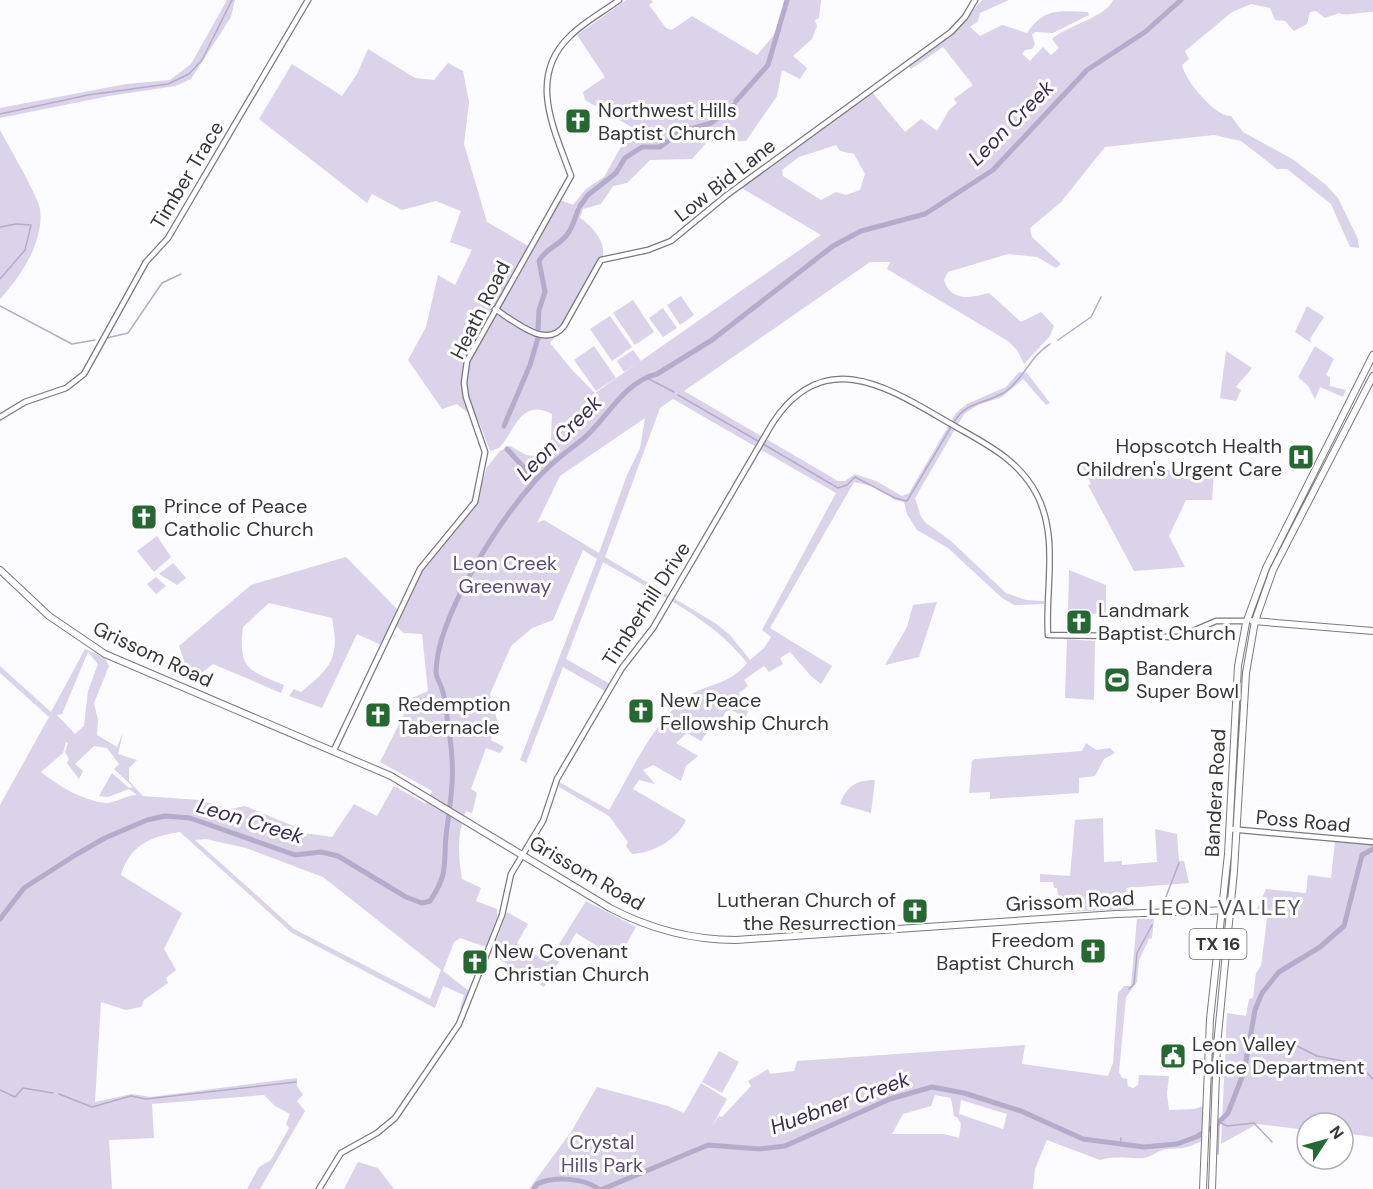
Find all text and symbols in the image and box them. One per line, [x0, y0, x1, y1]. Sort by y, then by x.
water label: Leon Creek [962, 74, 1060, 172]
place label: Northwest Hills Baptist Church [598, 97, 737, 146]
church icon: Northwest Hills Baptist Church [563, 106, 593, 136]
street label: Timber Trace [145, 116, 229, 234]
street label: Low Bid Lane [669, 132, 781, 228]
street label: Heath Road [444, 257, 516, 363]
water label: Leon Creek [510, 389, 608, 487]
place label: Hopscotch Health Children's Urgent Care [1076, 433, 1282, 482]
hospital icon: Hopscotch Health Children's Urgent Care [1286, 442, 1316, 472]
place label: Prince of Peace Catholic Church [164, 493, 313, 542]
church icon: Prince of Peace Catholic Church [129, 502, 159, 532]
street label: Timberhill Drive [596, 537, 696, 671]
park label: Leon Creek Greenway [453, 550, 557, 599]
place label: Landmark Baptist Church [1098, 597, 1236, 646]
church icon: Landmark Baptist Church [1064, 607, 1094, 637]
street label: Grissom Road [89, 615, 217, 693]
place label: Bandera Super Bowl [1136, 655, 1239, 704]
sports icon: Bandera Super Bowl [1102, 665, 1132, 695]
place label: New Peace Fellowship Church [660, 687, 829, 736]
place label: Redemption Tabernacle [398, 691, 510, 740]
church icon: New Peace Fellowship Church [626, 696, 656, 726]
church icon: Redemption Tabernacle [363, 700, 393, 730]
street label: Bandera Road [1199, 728, 1231, 858]
water label: Leon Creek [193, 791, 307, 851]
street label: Poss Road [1255, 804, 1351, 838]
street label: Grissom Road [525, 829, 649, 917]
street label: Grissom Road [1005, 885, 1135, 917]
place label: Lutheran Church of the Resurrection [717, 887, 896, 936]
district label: LEON VALLEY [1148, 893, 1302, 922]
church icon: Lutheran Church of the Resurrection [900, 896, 930, 926]
place label: Freedom Baptist Church [936, 927, 1074, 976]
road number: TX 16 [1190, 929, 1246, 959]
church icon: Freedom Baptist Church [1078, 936, 1108, 966]
place label: New Covenant Christian Church [494, 938, 649, 987]
church icon: New Covenant Christian Church [460, 947, 490, 977]
place label: Leon Valley Police Department [1192, 1031, 1365, 1080]
public building icon: Leon Valley Police Department [1158, 1041, 1188, 1071]
water label: Huebner Creek [766, 1065, 914, 1141]
north arrow [1295, 1111, 1355, 1171]
text: N [1325, 1122, 1349, 1143]
park label: Crystal Hills Park [561, 1129, 643, 1178]

